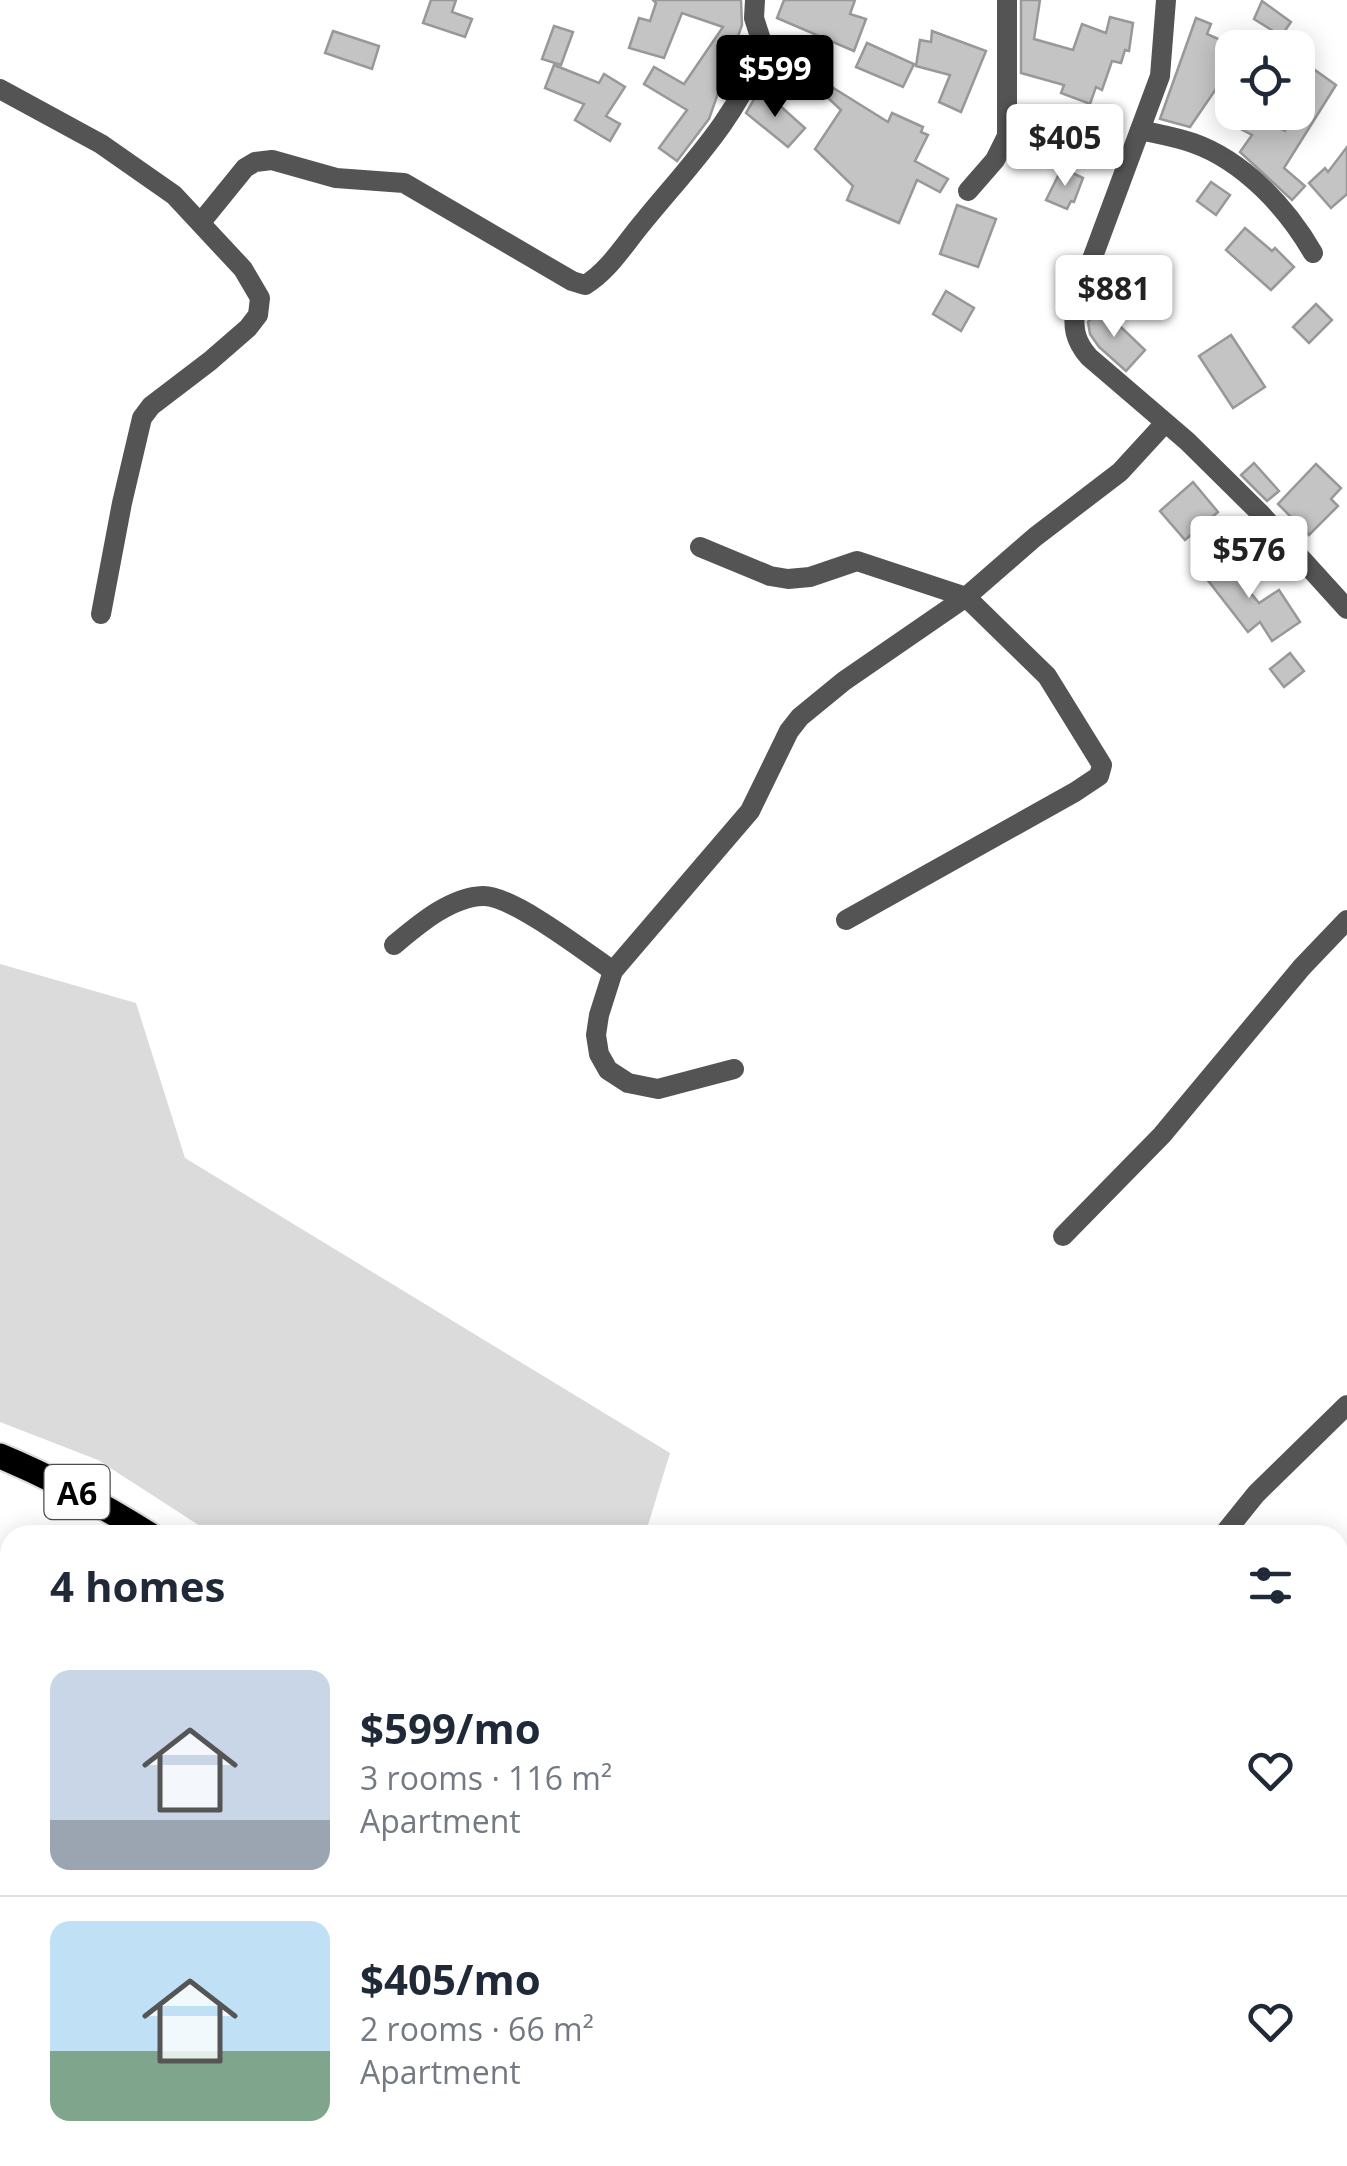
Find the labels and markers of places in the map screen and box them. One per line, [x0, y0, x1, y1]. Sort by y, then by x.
pin: $599 [716, 35, 834, 120]
pin: $405 [1006, 104, 1124, 189]
pin: $881 [1055, 255, 1173, 340]
pin: $576 [1190, 516, 1308, 601]

